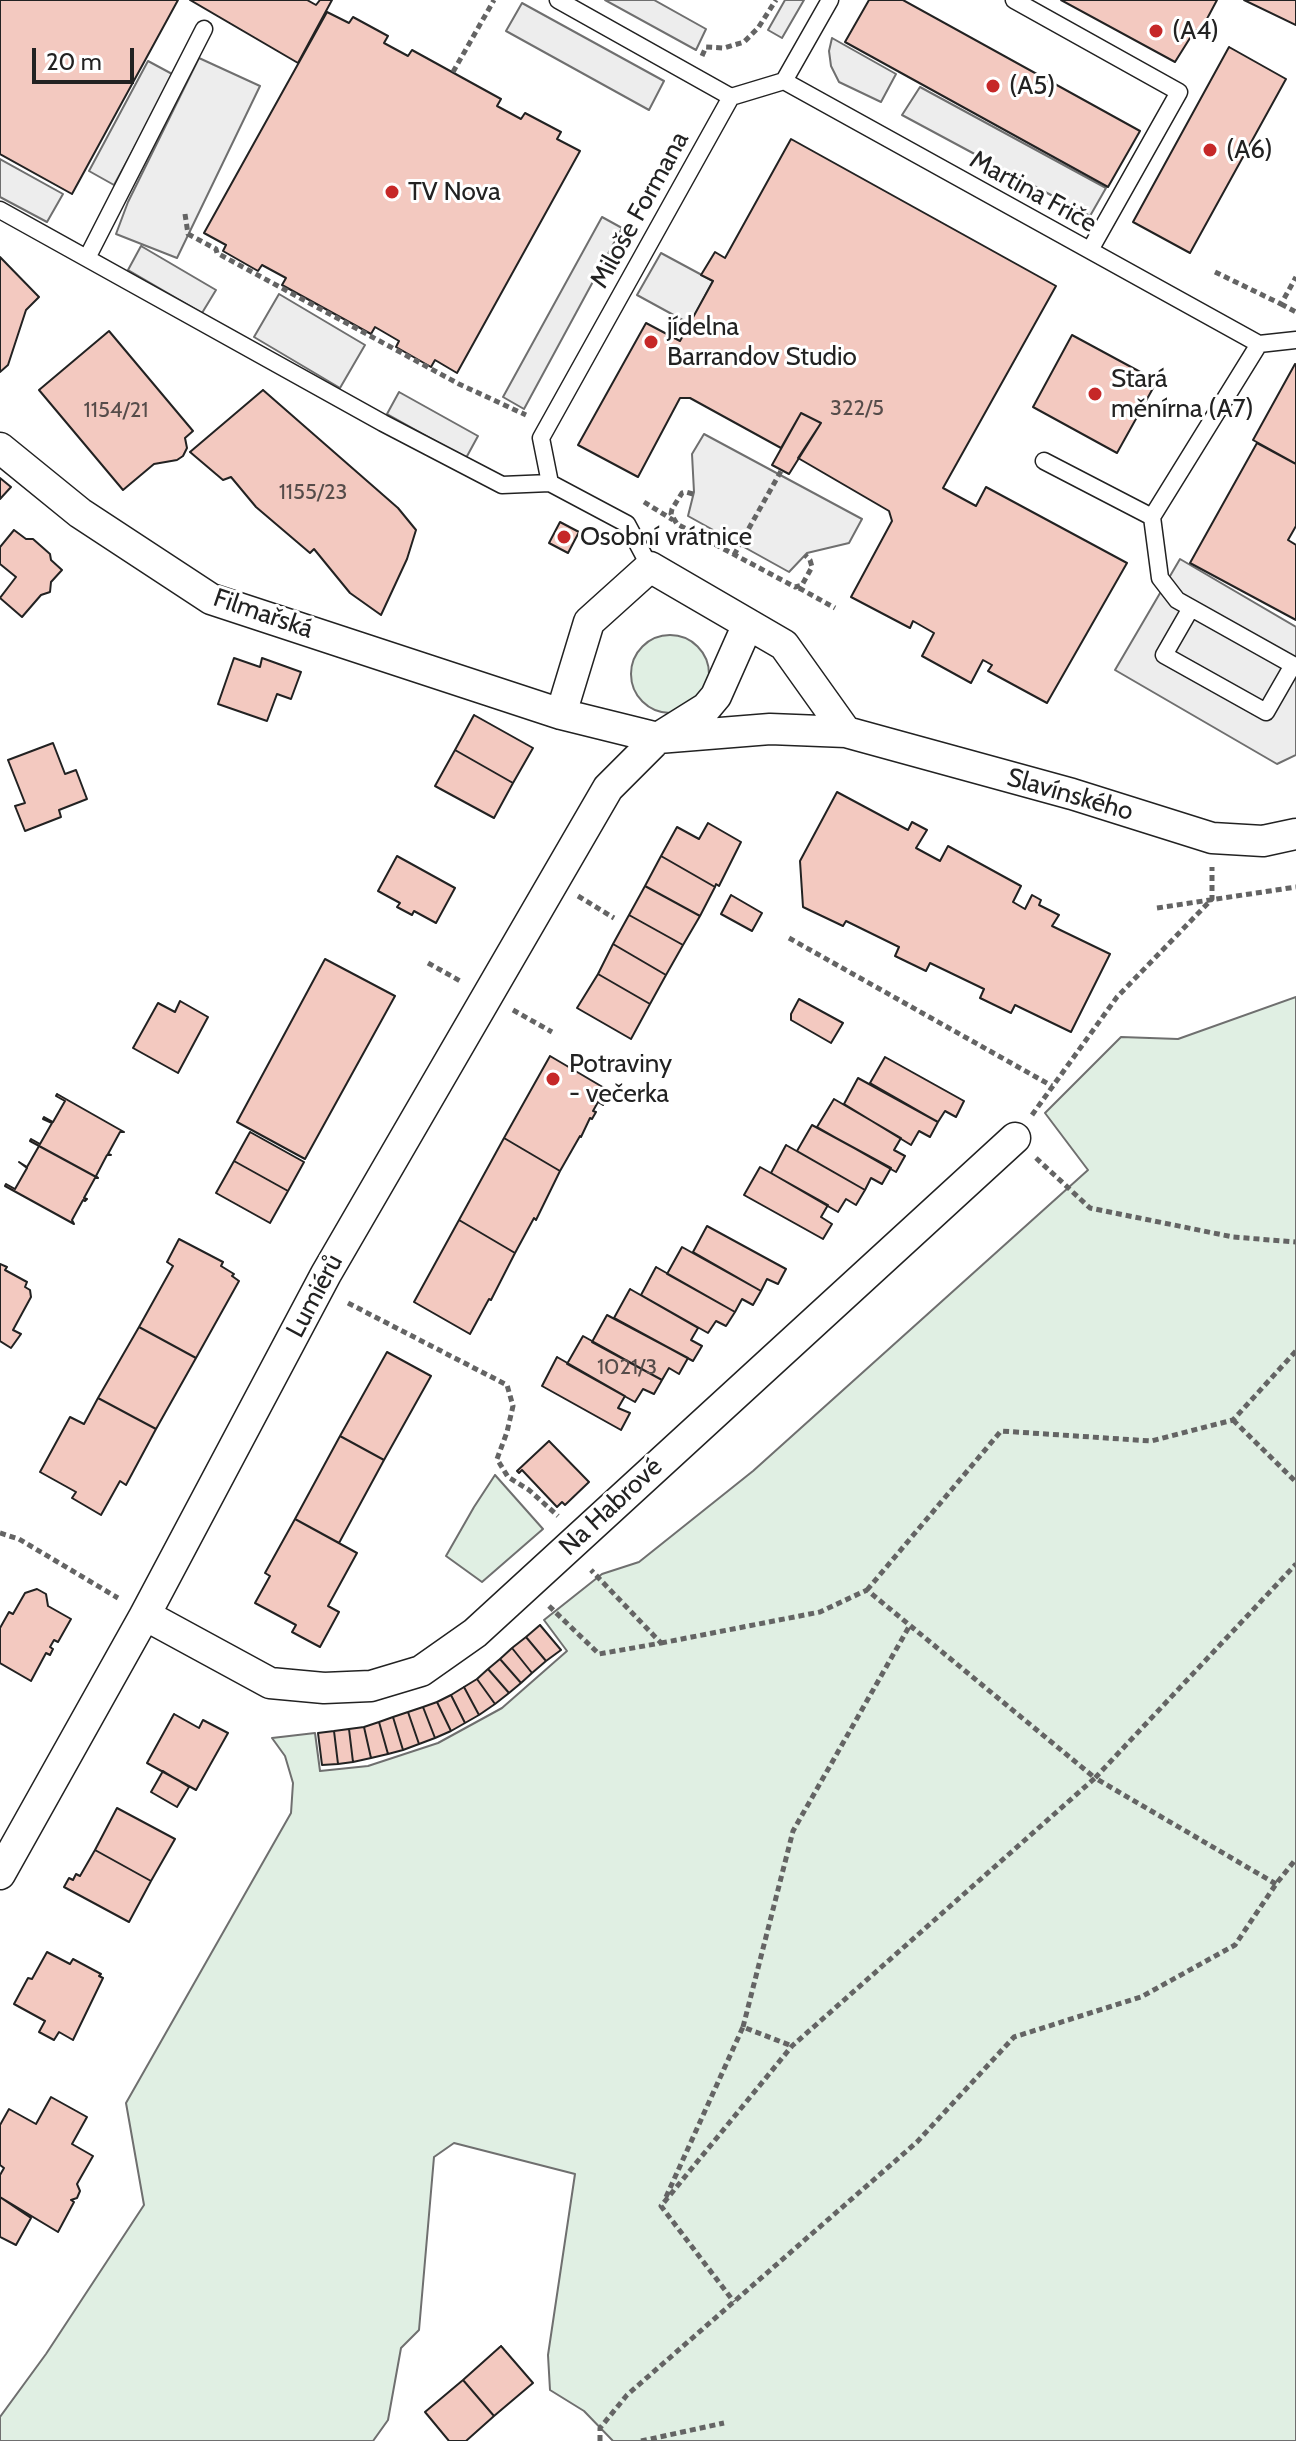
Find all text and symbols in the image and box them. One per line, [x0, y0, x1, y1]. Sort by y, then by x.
place label: (A4) [1172, 15, 1219, 47]
marker: (A4) [1147, 22, 1165, 40]
scale bar [36, 32, 138, 82]
text: 20 m [46, 47, 102, 76]
place label: (A5) [1009, 70, 1055, 102]
marker: (A5) [984, 77, 1002, 95]
street label: Miloše Formana [584, 126, 696, 294]
place label: (A6) [1226, 134, 1273, 166]
marker: (A6) [1201, 141, 1219, 159]
street label: Martina Friče [964, 144, 1102, 240]
place label: TV Nova [408, 176, 501, 208]
marker: TV Nova [383, 183, 401, 201]
place label: jídelna Barrandov Studio [667, 311, 857, 372]
marker: jídelna Barrandov Studio [642, 333, 660, 351]
place label: Stará měnírna (A7) [1111, 363, 1254, 424]
marker: Stará měnírna (A7) [1086, 385, 1104, 403]
house number: 322/5 [830, 396, 884, 422]
house number: 1154/21 [84, 398, 148, 424]
house number: 1155/23 [279, 480, 347, 506]
place label: Osobní vrátnice [580, 521, 752, 553]
marker: Osobní vrátnice [555, 528, 573, 546]
street label: Filmařská [209, 582, 317, 646]
street label: Slavínského [1003, 762, 1137, 828]
place label: Potraviny - večerka [569, 1048, 672, 1110]
marker: Potraviny - večerka [544, 1070, 562, 1088]
street label: Lumiérů [280, 1249, 350, 1343]
house number: 1021/3 [597, 1355, 657, 1381]
street label: Na Habrové [553, 1452, 669, 1562]

